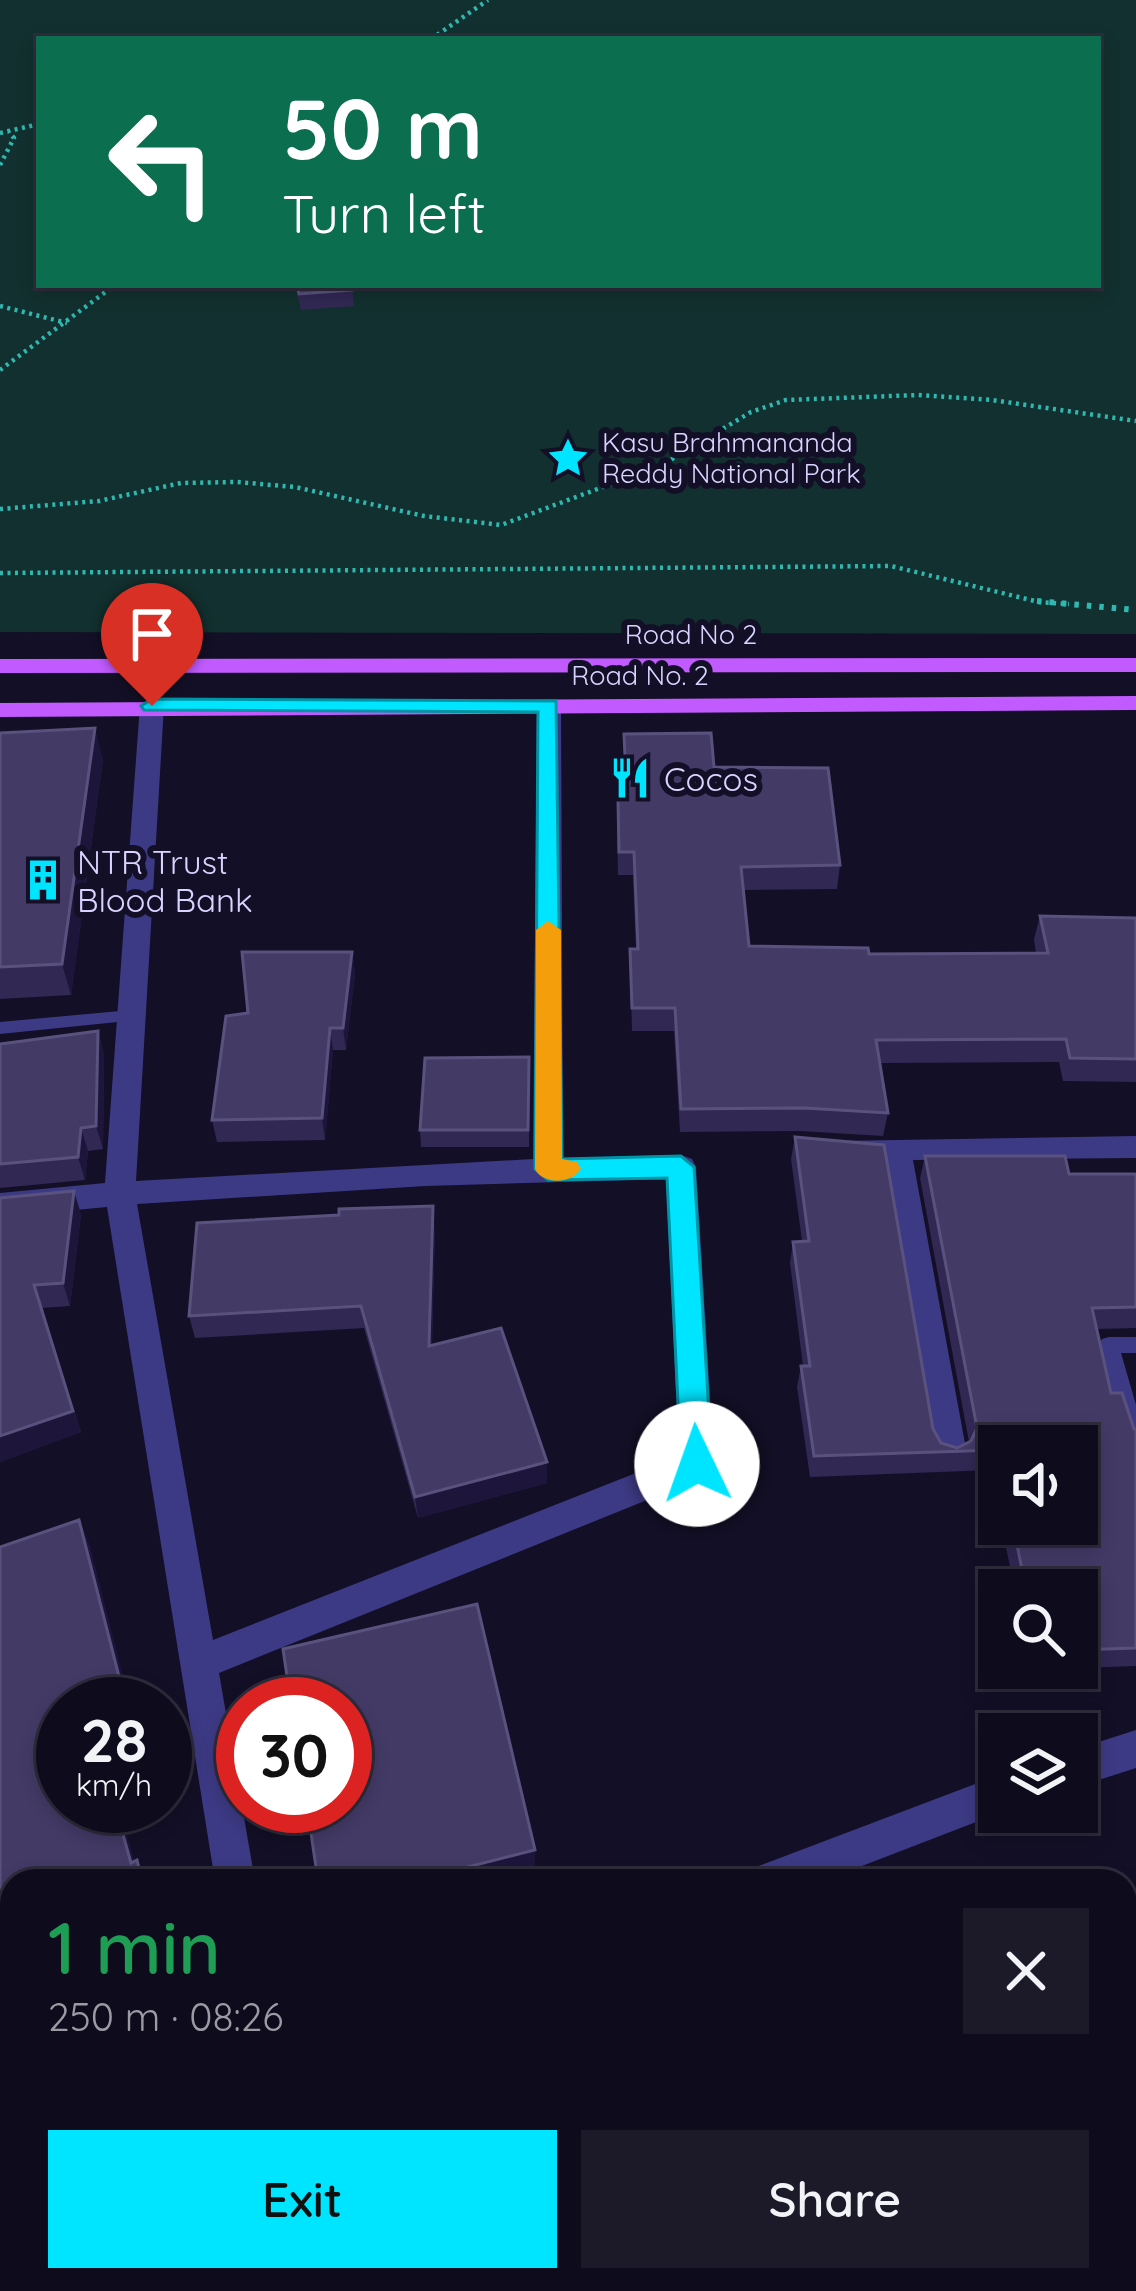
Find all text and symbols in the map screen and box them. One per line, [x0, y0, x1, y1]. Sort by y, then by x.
text: 50 m [282, 75, 483, 180]
icon: left [84, 84, 240, 240]
text: Turn left [282, 179, 486, 247]
place label: Kasu Brahmananda Reddy National Park [602, 425, 861, 490]
place icon: Kasu Brahmananda Reddy National Park [545, 435, 591, 481]
pin [101, 583, 203, 706]
icon: arrive [119, 601, 185, 667]
street label: Road No 2 [625, 617, 757, 651]
street label: Road No. 2 [571, 658, 709, 692]
restaurant icon: Cocos [607, 755, 653, 801]
place label: Cocos [664, 758, 758, 799]
place label: NTR Trust Blood Bank [77, 841, 253, 920]
building icon: NTR Trust Blood Bank [20, 857, 66, 903]
position arrow [634, 1401, 760, 1527]
map controls [978, 1425, 1098, 1833]
button: sound [978, 1425, 1098, 1545]
button: search [978, 1569, 1098, 1689]
speed limit sign: 30 [216, 1677, 372, 1833]
text: 28 [80, 1702, 148, 1777]
button: layers [978, 1713, 1098, 1833]
text: km/h [76, 1766, 152, 1804]
text: 1 min [48, 1902, 221, 1992]
button: close [963, 1908, 1089, 2034]
text: 250 m · 08:26 [48, 1992, 283, 2041]
button: Exit [48, 2130, 557, 2268]
button: Share [581, 2130, 1089, 2268]

